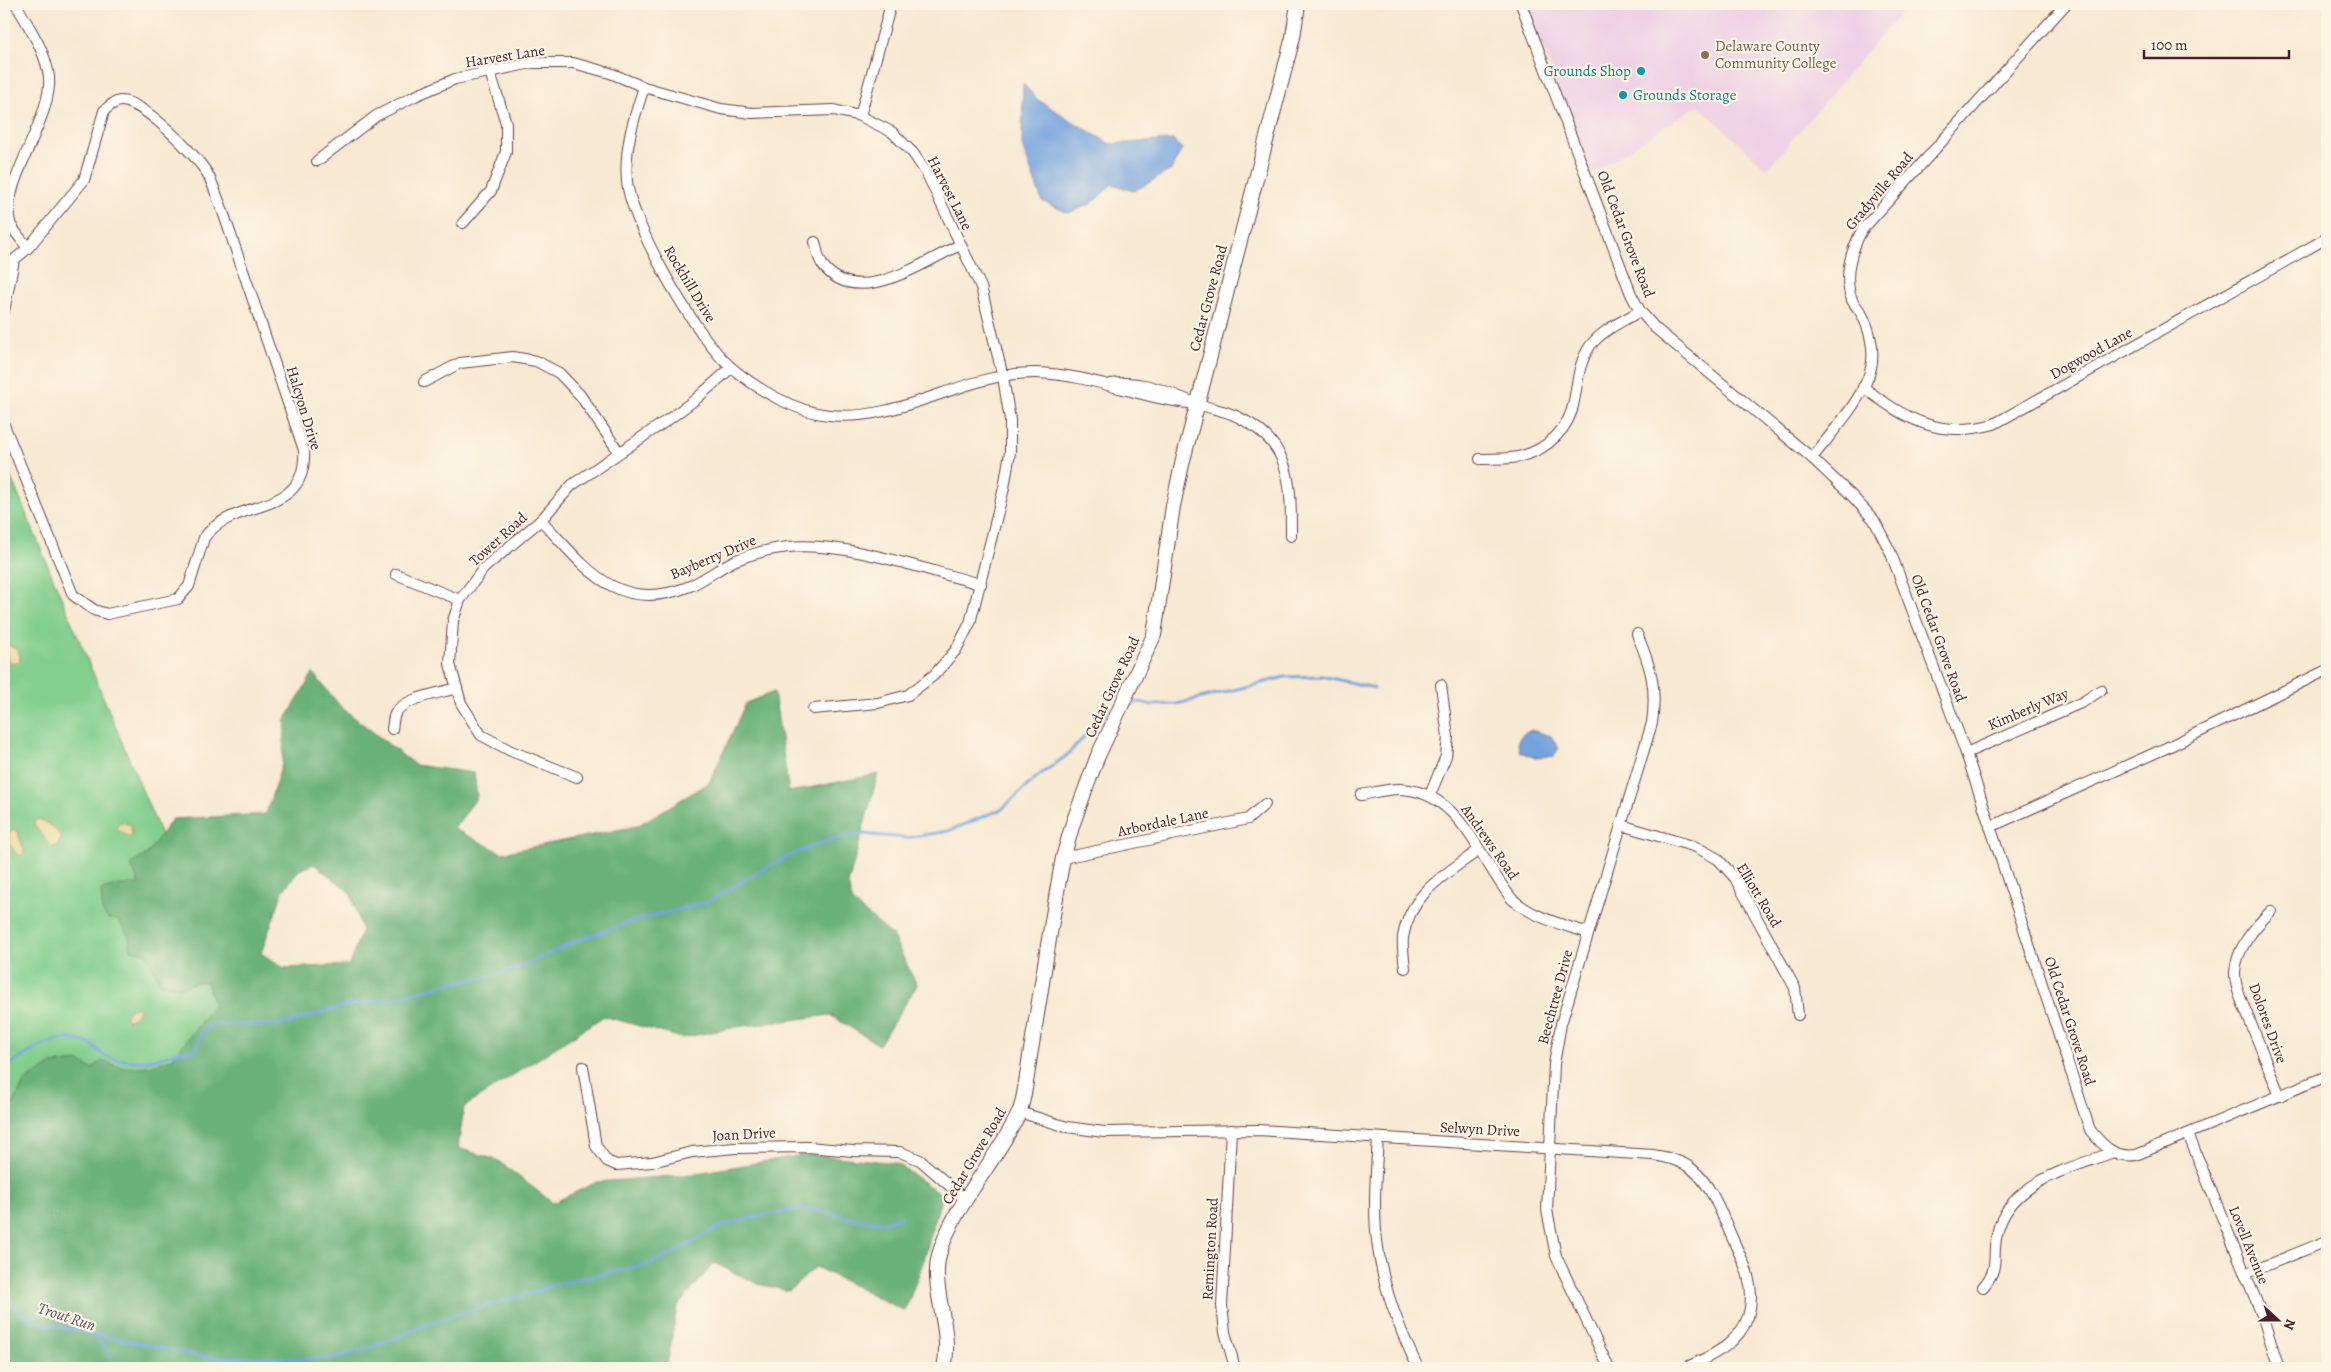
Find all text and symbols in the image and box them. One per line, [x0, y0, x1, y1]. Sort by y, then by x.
scale bar [2144, 28, 2288, 60]
text: 100 m [2151, 35, 2188, 55]
place label: Delaware County Community College [1715, 36, 1837, 73]
street label: Harvest Lane [464, 40, 547, 72]
marker: Delaware County Community College [1699, 49, 1711, 61]
place label: Grounds Shop [1544, 61, 1631, 81]
marker: Grounds Shop [1635, 65, 1647, 77]
place label: Grounds Storage [1633, 85, 1737, 105]
marker: Grounds Storage [1617, 89, 1629, 101]
street label: Gradyville Road [1840, 147, 1918, 234]
street label: Harvest Lane [923, 153, 977, 234]
street label: Old Cedar Grove Road [1593, 168, 1660, 301]
street label: Rockhill Drive [659, 242, 721, 326]
street label: Cedar Grove Road [1184, 242, 1232, 353]
street label: Dogwood Lane [2046, 322, 2136, 384]
street label: Halcyon Drive [282, 364, 326, 453]
street label: Tower Road [465, 507, 532, 570]
street label: Bayberry Drive [667, 530, 759, 584]
street label: Old Cedar Grove Road [1907, 571, 1972, 706]
street label: Cedar Grove Road [1080, 632, 1145, 741]
street label: Kimberly Way [1985, 683, 2072, 735]
street label: Andrews Road [1456, 799, 1524, 884]
street label: Arbordale Lane [1115, 803, 1211, 842]
street label: Elliott Road [1732, 859, 1787, 932]
street label: Beechtree Drive [1533, 947, 1577, 1047]
street label: Old Cedar Grove Road [2040, 954, 2101, 1089]
street label: Dolores Drive [2244, 980, 2292, 1066]
street label: Cedar Grove Road [937, 1103, 1011, 1208]
street label: Selwyn Drive [1439, 1117, 1521, 1141]
street label: Joan Drive [712, 1122, 777, 1146]
street label: Remington Road [1197, 1196, 1223, 1301]
street label: Lovell Avenue [2224, 1203, 2274, 1287]
north arrow [2254, 1294, 2304, 1344]
water label: Trout Run [35, 1297, 98, 1337]
text: N [2279, 1316, 2300, 1333]

